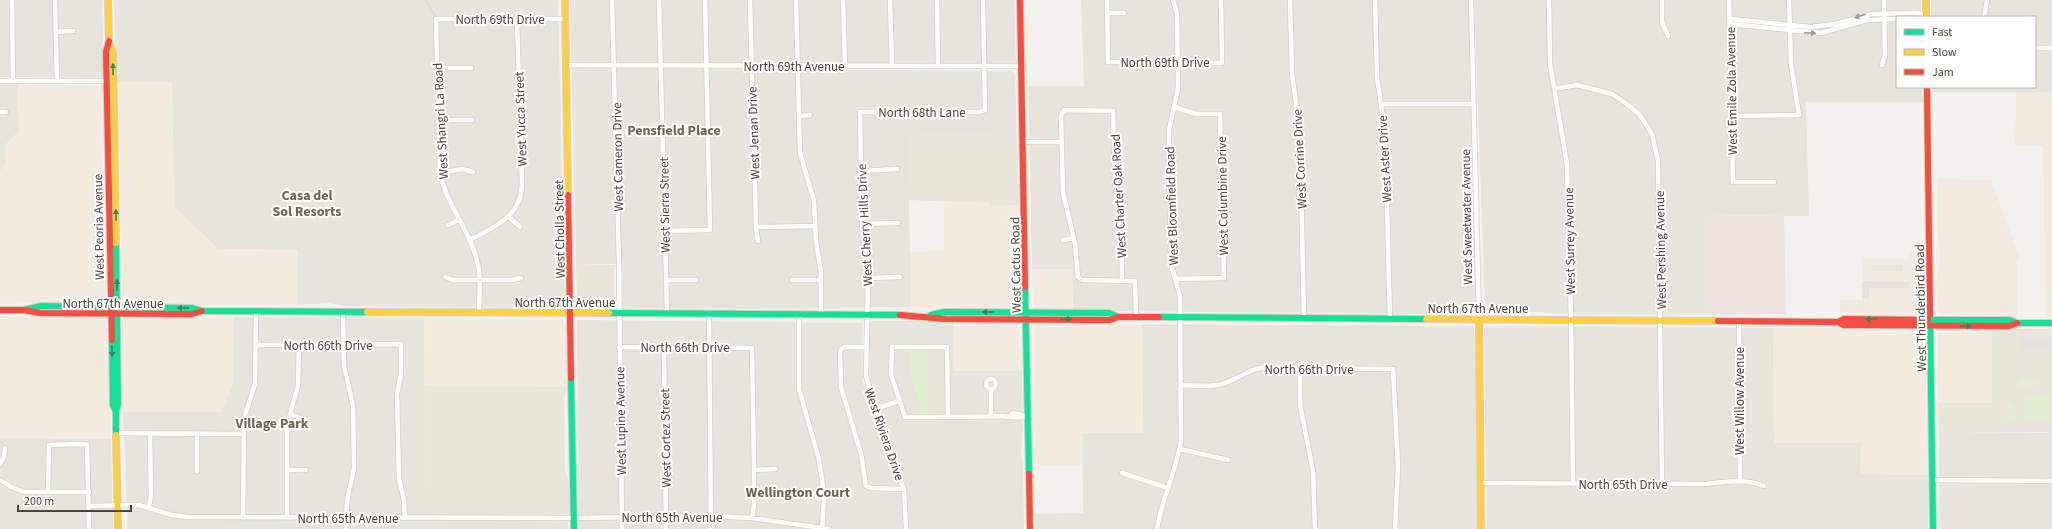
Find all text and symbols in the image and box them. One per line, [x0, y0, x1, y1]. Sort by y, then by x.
street label: North 69th Drive [455, 11, 545, 29]
one-way arrow [1854, 13, 1866, 19]
legend [1896, 16, 2036, 88]
text: Fast [1932, 24, 1952, 41]
street label: West Emile Zola Avenue [1722, 27, 1742, 155]
one-way arrow [1804, 29, 1816, 36]
text: Slow [1932, 44, 1957, 61]
street label: North 69th Drive [1120, 54, 1210, 72]
street label: North 69th Avenue [743, 58, 845, 76]
one-way arrow [110, 62, 116, 75]
street label: West Shangri La Road [429, 62, 453, 180]
text: Jam [1932, 64, 1954, 81]
street label: West Yucca Street [510, 71, 532, 167]
street label: West Jenan Drive [743, 86, 765, 180]
street label: West Cameron Drive [608, 102, 628, 212]
street label: North 68th Lane [878, 104, 966, 122]
street label: West Corrine Drive [1288, 109, 1312, 209]
street label: West Aster Drive [1374, 115, 1396, 203]
district label: Pensfield Place [627, 121, 721, 141]
street label: West Charter Oak Road [1107, 133, 1131, 258]
street label: West Columbine Drive [1213, 136, 1233, 256]
street label: West Bloomfield Road [1161, 146, 1183, 266]
street label: West Sweetwater Avenue [1457, 149, 1477, 285]
street label: West Sierra Street [655, 156, 675, 253]
street label: West Cherry Hills Drive [853, 163, 877, 287]
street label: West Peoria Avenue [89, 174, 109, 280]
street label: West Cholla Street [550, 179, 570, 279]
district label: Casa del Sol Resorts [272, 186, 342, 222]
street label: West Surrey Avenue [1560, 187, 1580, 295]
street label: West Pershing Avenue [1651, 190, 1671, 310]
one-way arrow [113, 208, 119, 221]
street label: West Cactus Road [1006, 217, 1026, 313]
street label: West Thunderbird Road [1911, 244, 1931, 372]
one-way arrow [114, 278, 120, 291]
street label: North 67th Avenue [514, 294, 616, 312]
street label: North 67th Avenue [62, 295, 164, 313]
street label: North 67th Avenue [1427, 300, 1529, 318]
one-way arrow [177, 304, 189, 311]
one-way arrow [981, 309, 994, 315]
one-way arrow [1060, 316, 1073, 322]
one-way arrow [1864, 316, 1877, 322]
one-way arrow [1960, 323, 1973, 329]
street label: North 66th Drive [283, 337, 373, 355]
street label: North 66th Drive [640, 339, 730, 357]
one-way arrow [108, 345, 115, 357]
street label: West Willow Avenue [1731, 347, 1749, 455]
street label: North 66th Drive [1264, 361, 1354, 379]
street label: West Lupine Avenue [611, 366, 631, 476]
street label: West Riviera Drive [860, 386, 908, 483]
street label: West Cortez Street [656, 388, 676, 488]
district label: Village Park [235, 414, 309, 434]
street label: North 65th Drive [1578, 476, 1668, 494]
district label: Wellington Court [746, 483, 851, 503]
scale bar [18, 487, 131, 513]
text: 200 m [24, 493, 54, 510]
street label: North 65th Avenue [621, 509, 723, 527]
street label: North 65th Avenue [297, 510, 399, 528]

